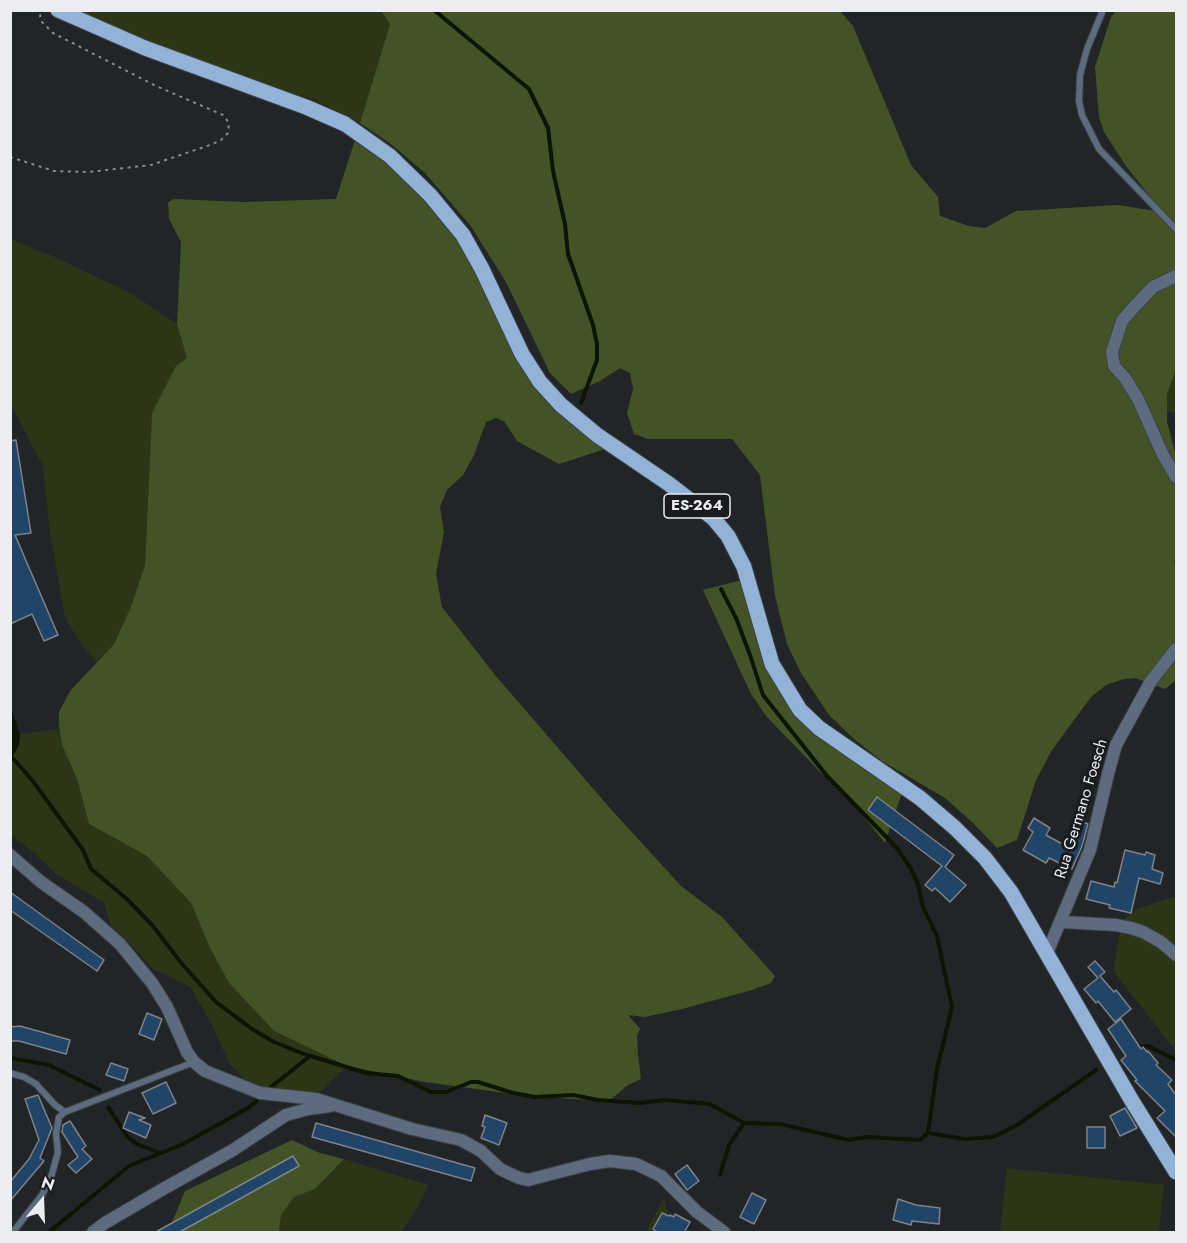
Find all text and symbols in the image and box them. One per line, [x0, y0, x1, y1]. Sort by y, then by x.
road number: ES-264 [664, 494, 730, 518]
street label: Rua Germano Foesch [1052, 737, 1112, 881]
north arrow [12, 1171, 72, 1231]
text: N [38, 1171, 58, 1196]

